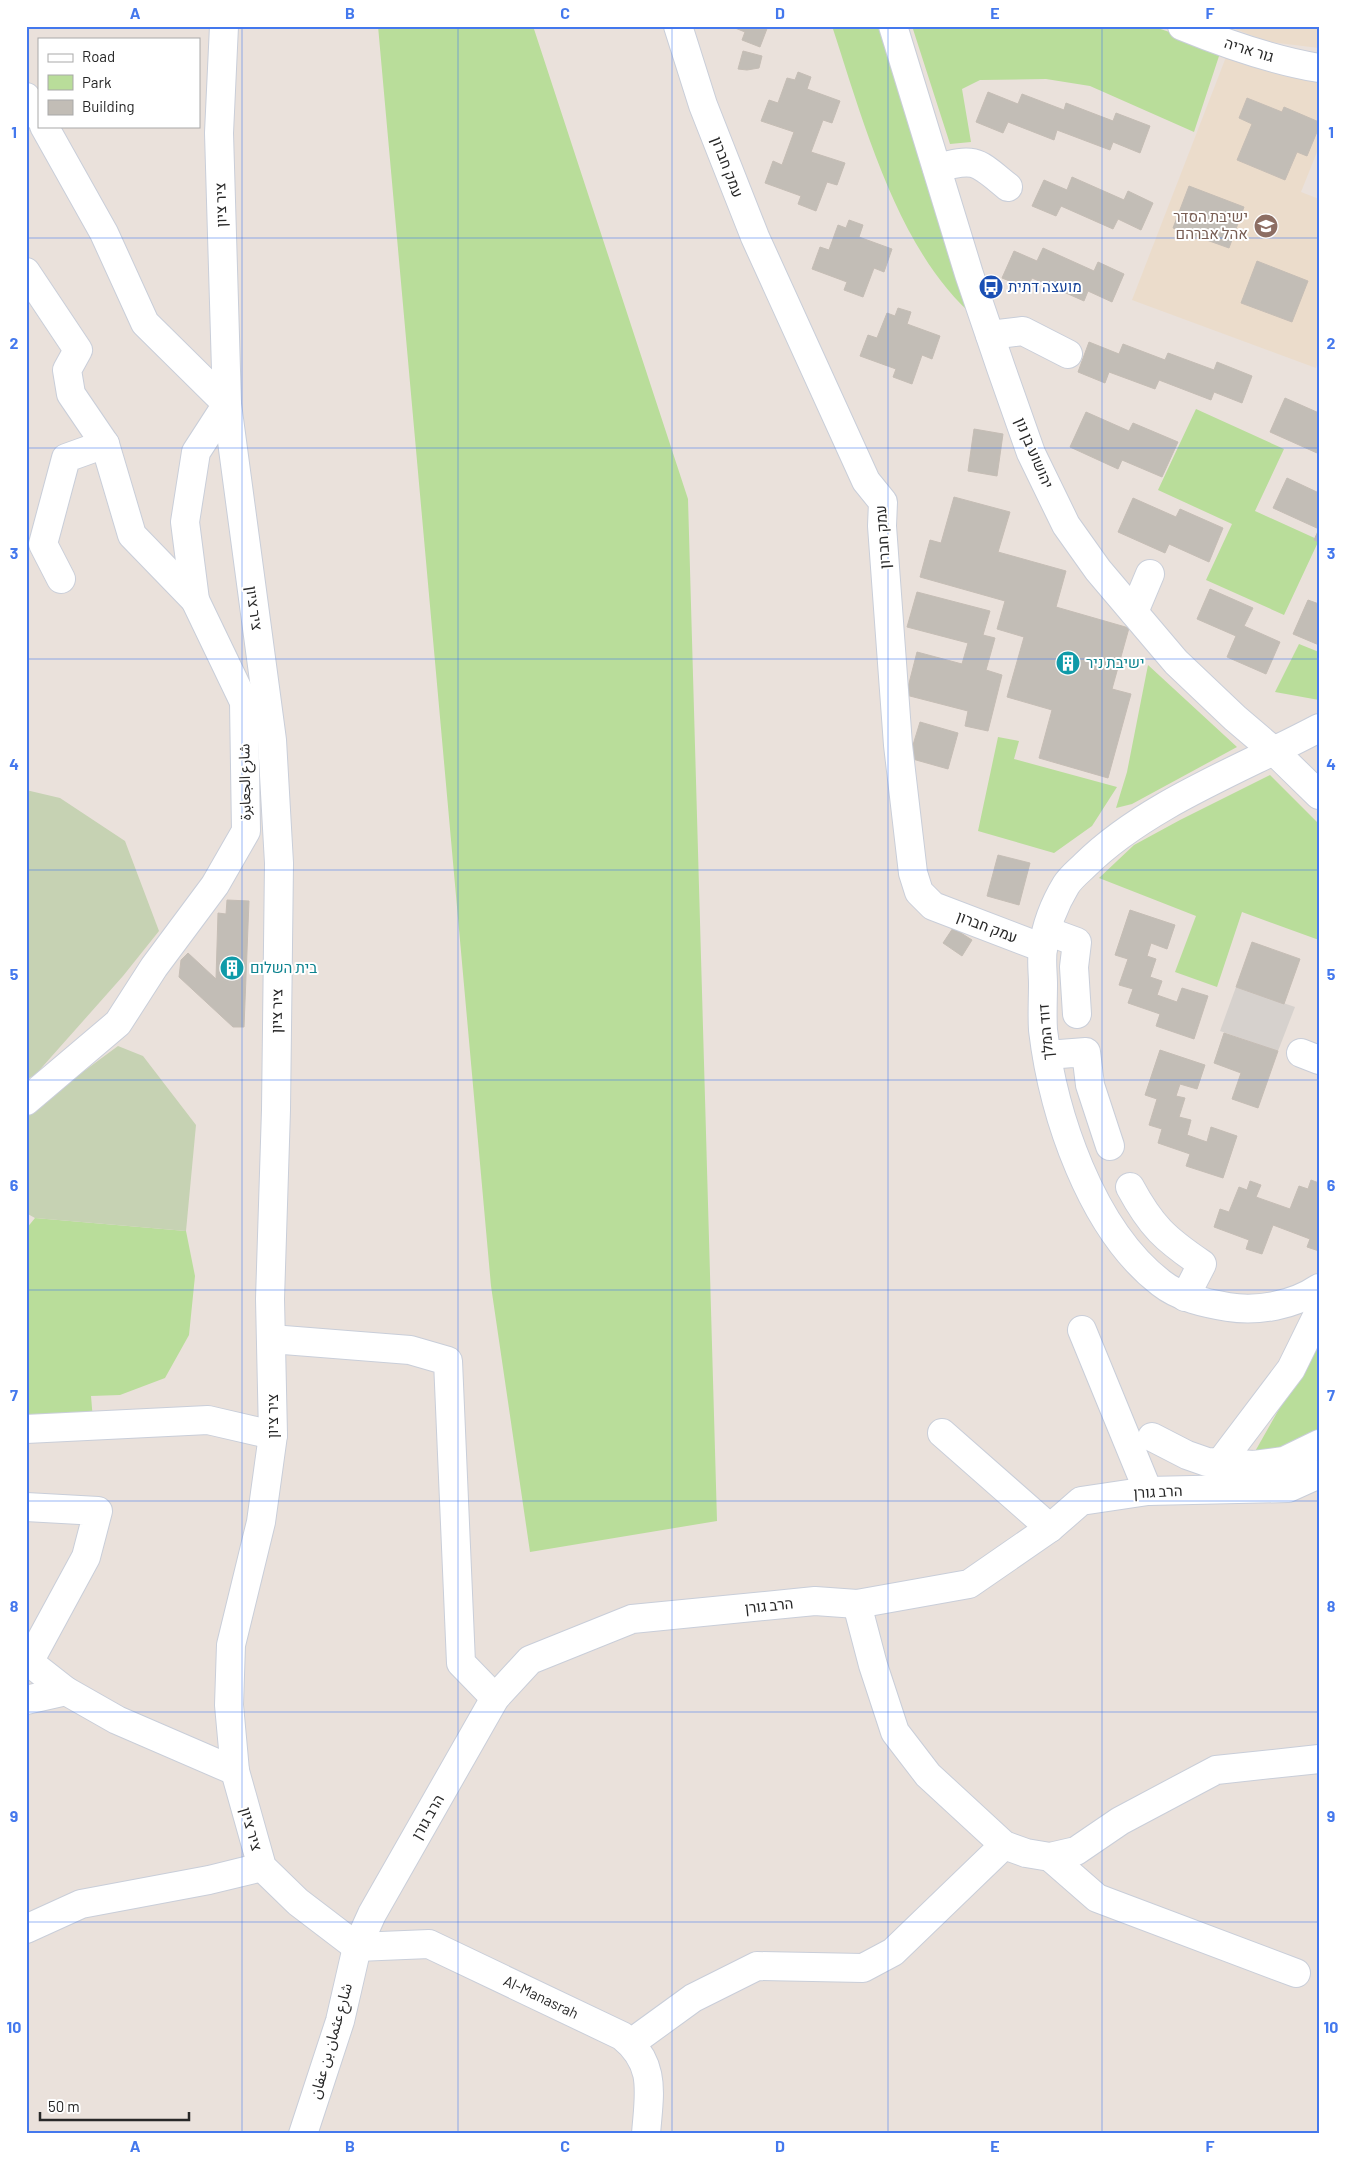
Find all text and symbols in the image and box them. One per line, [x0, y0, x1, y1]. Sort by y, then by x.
text: A [130, 3, 141, 22]
text: B [345, 3, 355, 22]
text: C [560, 3, 570, 22]
text: D [775, 3, 785, 22]
text: E [990, 3, 1000, 22]
text: F [1206, 3, 1215, 22]
street label: גור אריה [1222, 33, 1276, 65]
legend [38, 38, 200, 128]
text: Road [82, 47, 115, 65]
text: Park [82, 73, 112, 91]
text: Building [82, 97, 135, 115]
text: 1 [11, 122, 17, 141]
text: 1 [1328, 122, 1334, 141]
street label: עמק חברון [708, 134, 748, 200]
street label: ציר ציון [210, 182, 230, 228]
place label: ישיבת הסדר אהל אברהם [1173, 207, 1248, 242]
school or university icon: ישיבת הסדר אהל אברהם [1253, 213, 1279, 239]
bus stop icon: מועצה דתית [978, 274, 1004, 300]
place label: מועצה דתית [1008, 277, 1082, 295]
text: 2 [10, 333, 19, 352]
text: 2 [1327, 333, 1336, 352]
street label: יהושוע בן נון [1012, 414, 1058, 491]
street label: עמק חברון [871, 505, 893, 569]
text: 3 [10, 543, 18, 562]
text: 3 [1327, 543, 1335, 562]
street label: ציר ציון [243, 585, 267, 631]
building icon: ישיבת ניר [1055, 650, 1081, 676]
place label: ישיבת ניר [1086, 653, 1145, 671]
street label: شارع الجعابرة [234, 743, 258, 821]
text: 4 [9, 754, 19, 773]
text: 4 [1326, 754, 1336, 773]
street label: עמק חברון [954, 906, 1020, 946]
building icon: בית השלום [219, 955, 245, 981]
place label: בית השלום [250, 958, 317, 976]
text: 5 [10, 964, 19, 983]
text: 5 [1327, 964, 1336, 983]
street label: ציר ציון [267, 989, 285, 1033]
street label: דוד המלך [1034, 1003, 1056, 1061]
text: 6 [10, 1175, 19, 1194]
text: 6 [1327, 1175, 1336, 1194]
text: 7 [10, 1385, 18, 1404]
text: 7 [1327, 1385, 1335, 1404]
street label: ציר ציון [263, 1394, 281, 1438]
street label: הרב גורן [1133, 1481, 1183, 1501]
street label: הרב גורן [744, 1593, 794, 1617]
text: 8 [10, 1596, 19, 1615]
text: 8 [1327, 1596, 1336, 1615]
street label: הרב גורן [407, 1791, 447, 1842]
street label: ציר ציון [237, 1805, 267, 1853]
text: 9 [10, 1806, 18, 1825]
text: 9 [1327, 1806, 1335, 1825]
street label: Al-Manasrah [501, 1971, 582, 2022]
street label: شارع عثمان بن عفان [305, 1981, 359, 2102]
text: 10 [7, 2017, 21, 2036]
text: 10 [1324, 2017, 1338, 2036]
scale bar [40, 2090, 189, 2122]
text: 50 m [48, 2097, 80, 2115]
text: A [130, 2136, 141, 2155]
text: B [345, 2136, 355, 2155]
text: C [560, 2136, 570, 2155]
text: D [775, 2136, 785, 2155]
text: E [990, 2136, 1000, 2155]
text: F [1206, 2136, 1215, 2155]

